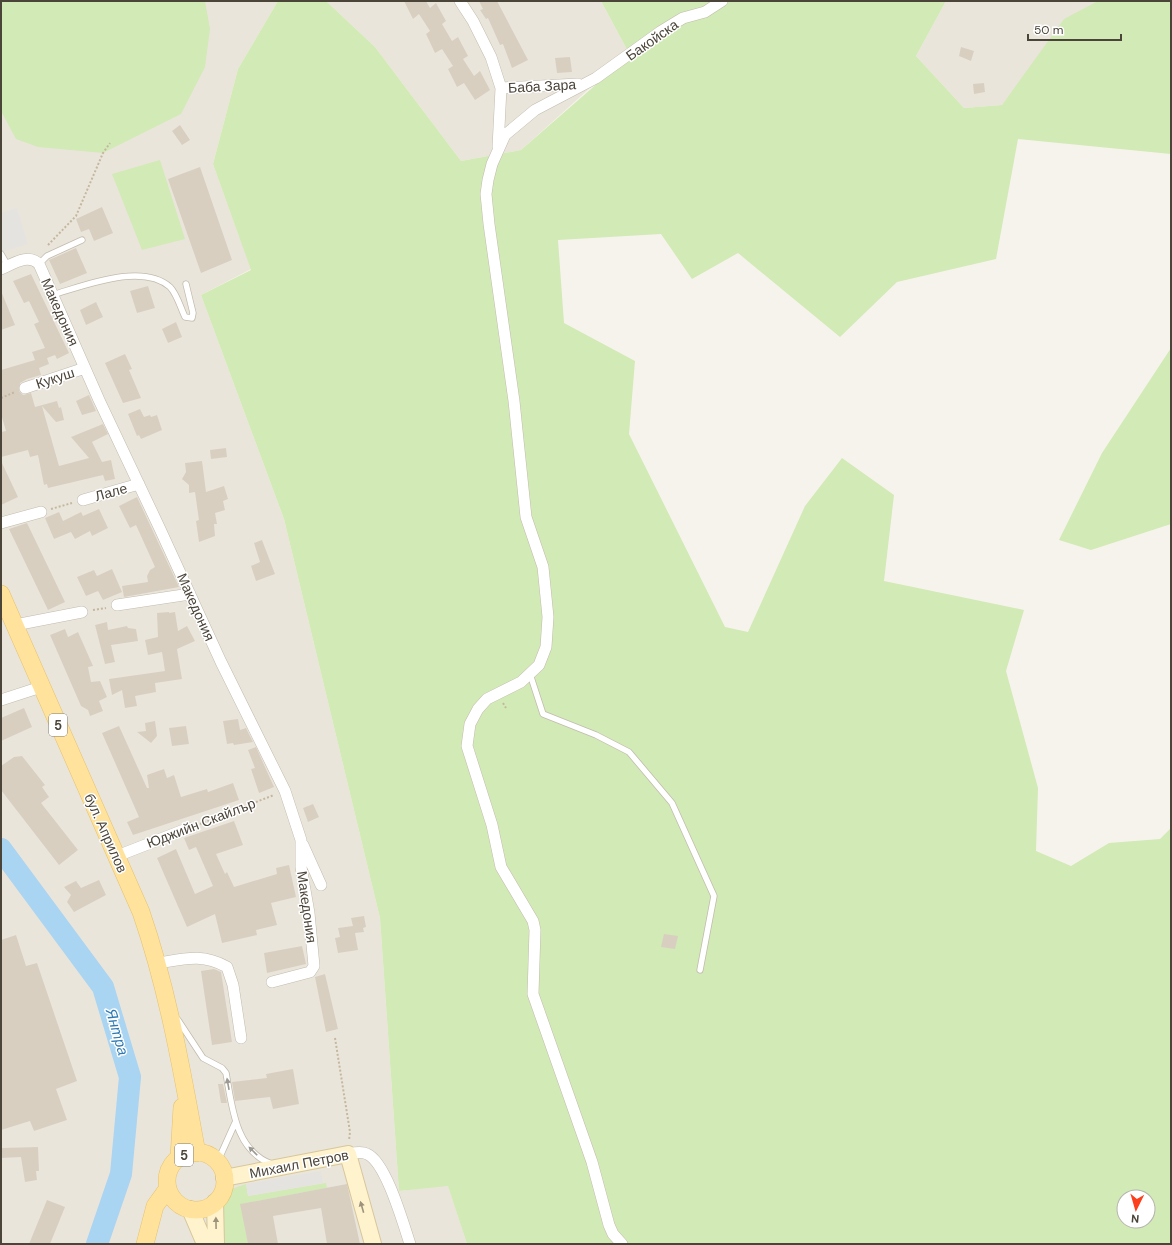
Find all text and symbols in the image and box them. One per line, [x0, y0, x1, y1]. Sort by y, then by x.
street label: Бакойска [622, 15, 682, 65]
scale bar [1028, 16, 1121, 42]
text: 50 m [1034, 22, 1063, 38]
street label: Баба Зара [508, 75, 577, 97]
street label: Македония [37, 275, 83, 349]
street label: Кукуш [33, 363, 77, 393]
street label: Лале [93, 479, 130, 505]
street label: Македония [173, 570, 219, 644]
road number: 5 [49, 714, 67, 736]
street label: бул. Априлов [80, 790, 132, 876]
street label: Юджийн Скайлър [144, 794, 258, 852]
street label: Македония [293, 870, 321, 944]
water label: Янтра [101, 1005, 133, 1058]
one-way arrow [225, 1078, 231, 1091]
road number: 5 [175, 1144, 193, 1166]
street label: Михаил Петров [248, 1146, 350, 1182]
one-way arrow [248, 1146, 258, 1156]
north arrow [1116, 1189, 1156, 1229]
one-way arrow [359, 1200, 365, 1212]
text: N [1131, 1212, 1140, 1226]
one-way arrow [213, 1216, 219, 1229]

